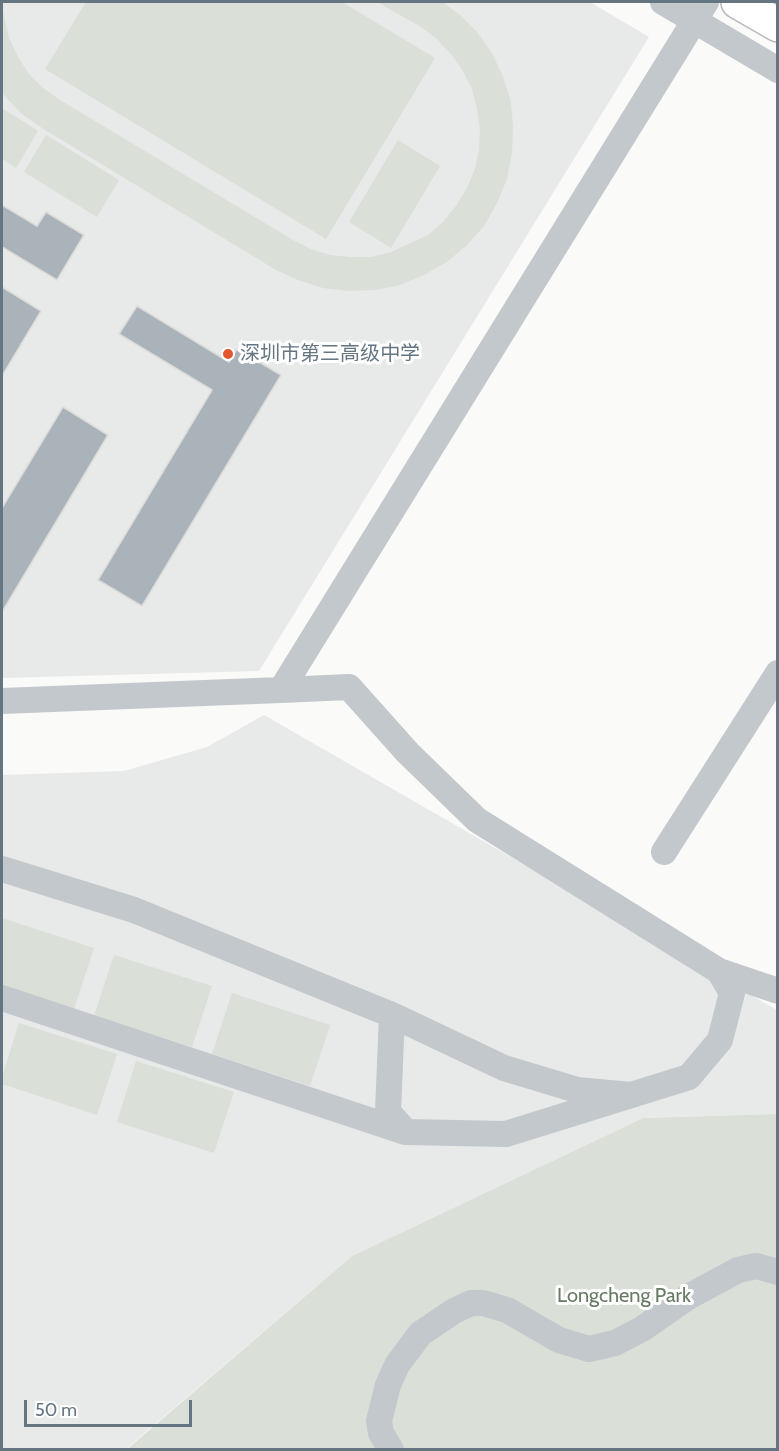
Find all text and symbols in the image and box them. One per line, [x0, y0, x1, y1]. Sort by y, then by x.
place label: 深圳市第三高级中学 [240, 342, 420, 366]
marker: 深圳市第三高级中学 [221, 347, 235, 361]
park label: Longcheng Park [557, 1284, 691, 1308]
scale bar [27, 1388, 195, 1426]
text: 50 m [35, 1399, 77, 1421]

